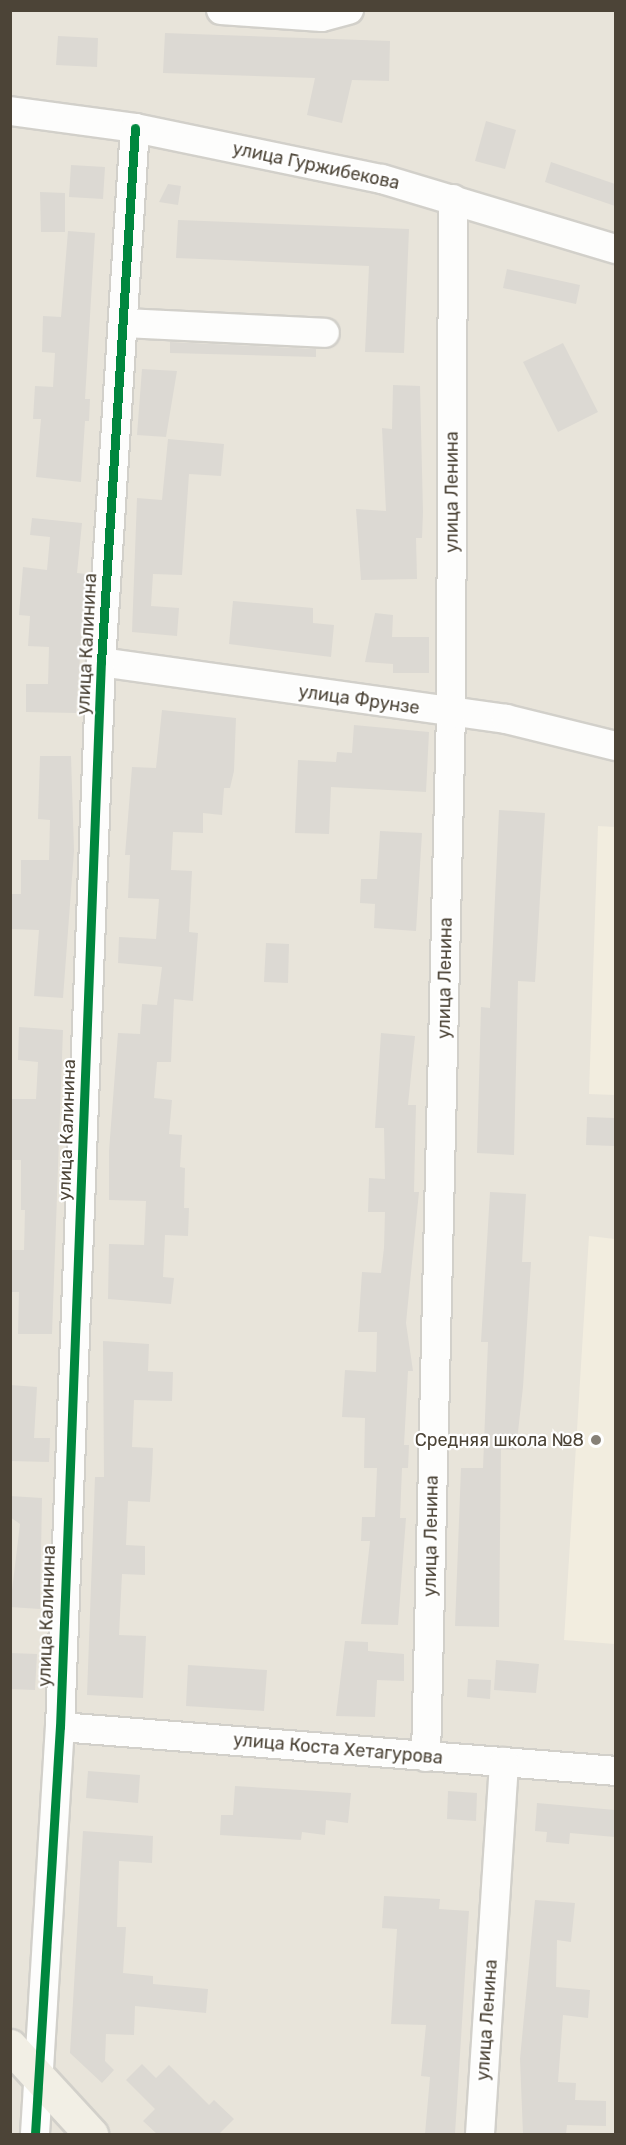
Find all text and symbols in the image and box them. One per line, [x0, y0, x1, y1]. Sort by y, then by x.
street label: улица Гуржибекова [231, 138, 401, 194]
street label: улица Ленина [441, 431, 463, 553]
street label: улица Калинина [73, 573, 101, 715]
street label: улица Фрунзе [297, 681, 421, 719]
street label: улица Ленина [433, 917, 457, 1039]
street label: улица Калинина [54, 1059, 80, 1201]
place label: Средняя школа №8 [415, 1429, 584, 1451]
marker: Средняя школа №8 [589, 1433, 603, 1447]
street label: улица Ленина [419, 1475, 443, 1597]
street label: улица Калинина [34, 1545, 60, 1687]
street label: улица Коста Хетагурова [232, 1729, 444, 1769]
street label: улица Ленина [472, 1959, 502, 2081]

